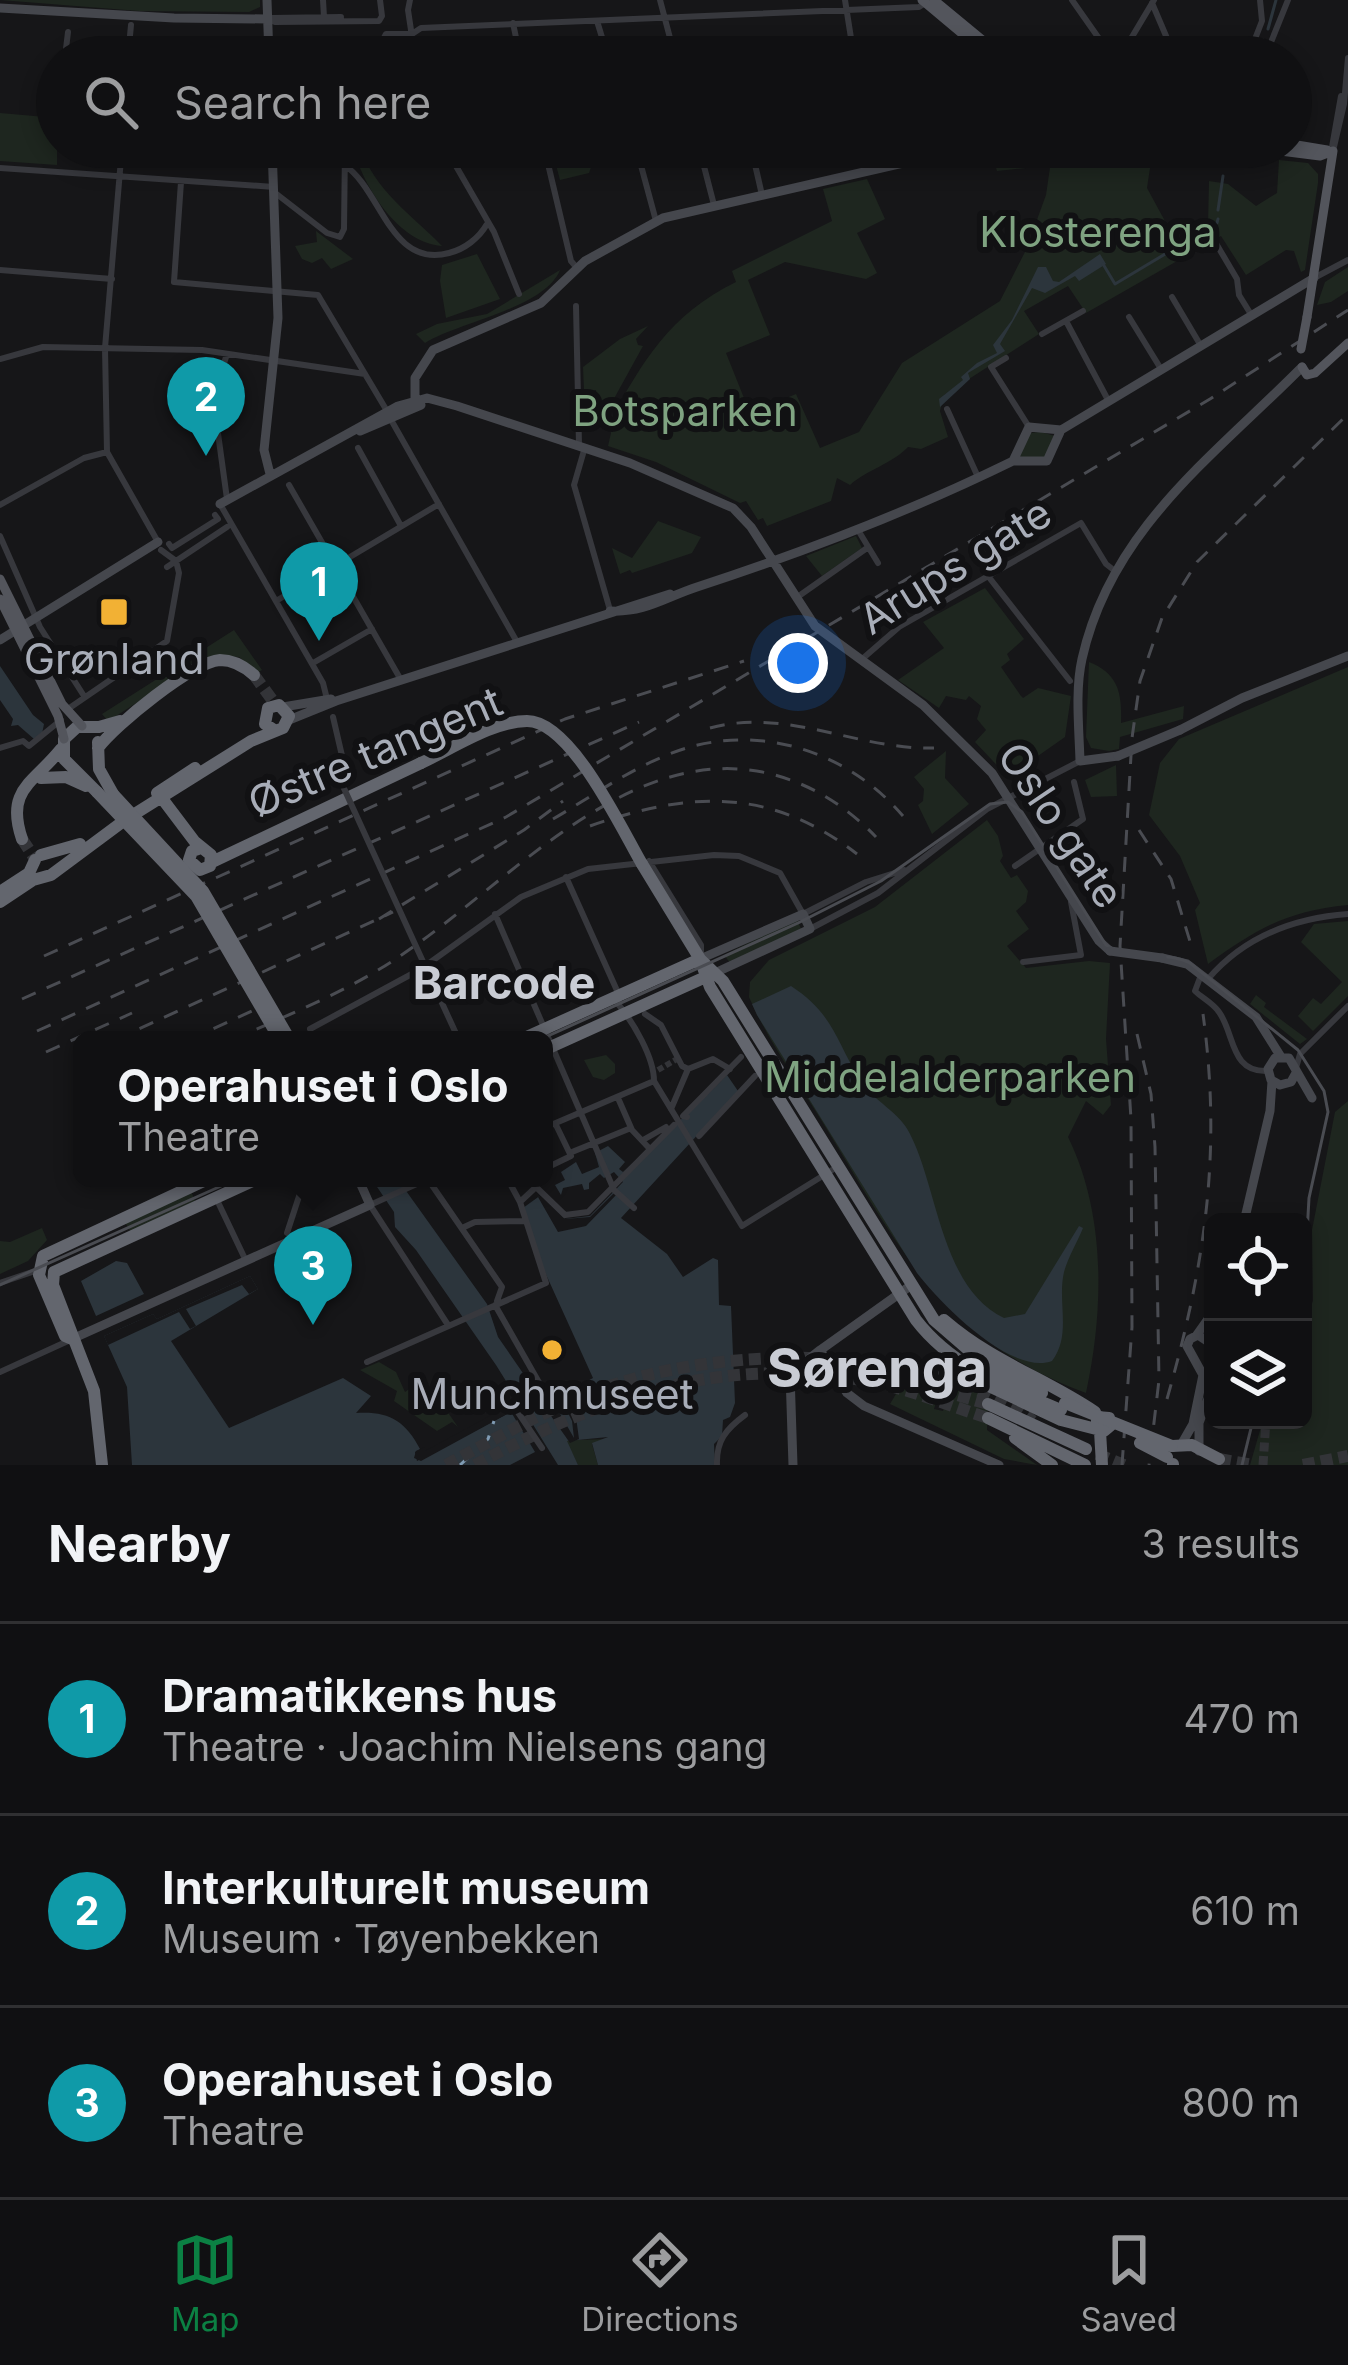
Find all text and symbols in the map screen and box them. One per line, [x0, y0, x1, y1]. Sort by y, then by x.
search box [36, 36, 1312, 168]
icon: search [78, 69, 144, 135]
text: Search here [174, 75, 431, 130]
park label: Klosterenga [979, 206, 1217, 257]
pin: 2 [167, 357, 245, 456]
park label: Botsparken [572, 385, 798, 436]
street label: Arups gate [849, 487, 1060, 645]
pin: 1 [280, 542, 358, 641]
marker: Grønland [98, 596, 130, 628]
place label: Grønland [24, 633, 204, 684]
your location [768, 633, 828, 693]
street label: Østre tangent [240, 675, 509, 828]
street label: Oslo gate [988, 732, 1135, 917]
district label: Barcode [413, 955, 595, 1010]
popup [73, 1031, 553, 1187]
park label: Middelalderparken [764, 1051, 1136, 1102]
text: Operahuset i Oslo [117, 1058, 509, 1113]
text: Theatre [117, 1113, 260, 1160]
map controls [1204, 1213, 1312, 1429]
button: locate [1204, 1213, 1312, 1321]
pin: 3 [274, 1226, 352, 1325]
button: layers [1204, 1321, 1312, 1429]
district label: Sørenga [767, 1335, 987, 1400]
marker: Munchmuseet [539, 1337, 565, 1363]
place label: Munchmuseet [411, 1368, 693, 1419]
text: Nearby [48, 1513, 231, 1574]
text: 3 results [1142, 1520, 1300, 1567]
text: Dramatikkens hus [162, 1668, 557, 1723]
text: 1 [79, 1695, 95, 1742]
text: 470 m [1184, 1695, 1300, 1742]
text: Theatre · Joachim Nielsens gang [162, 1723, 768, 1770]
text: Interkulturelt museum [162, 1860, 650, 1915]
text: 2 [75, 1887, 99, 1934]
text: 610 m [1190, 1887, 1300, 1934]
text: Museum · Tøyenbekken [162, 1915, 600, 1962]
text: Operahuset i Oslo [162, 2052, 553, 2107]
text: 3 [74, 2079, 100, 2126]
text: 800 m [1182, 2079, 1300, 2126]
text: Theatre [162, 2107, 305, 2154]
tab: Map [171, 2227, 239, 2339]
tab: Directions [581, 2227, 739, 2339]
tab: Saved [1080, 2227, 1177, 2339]

